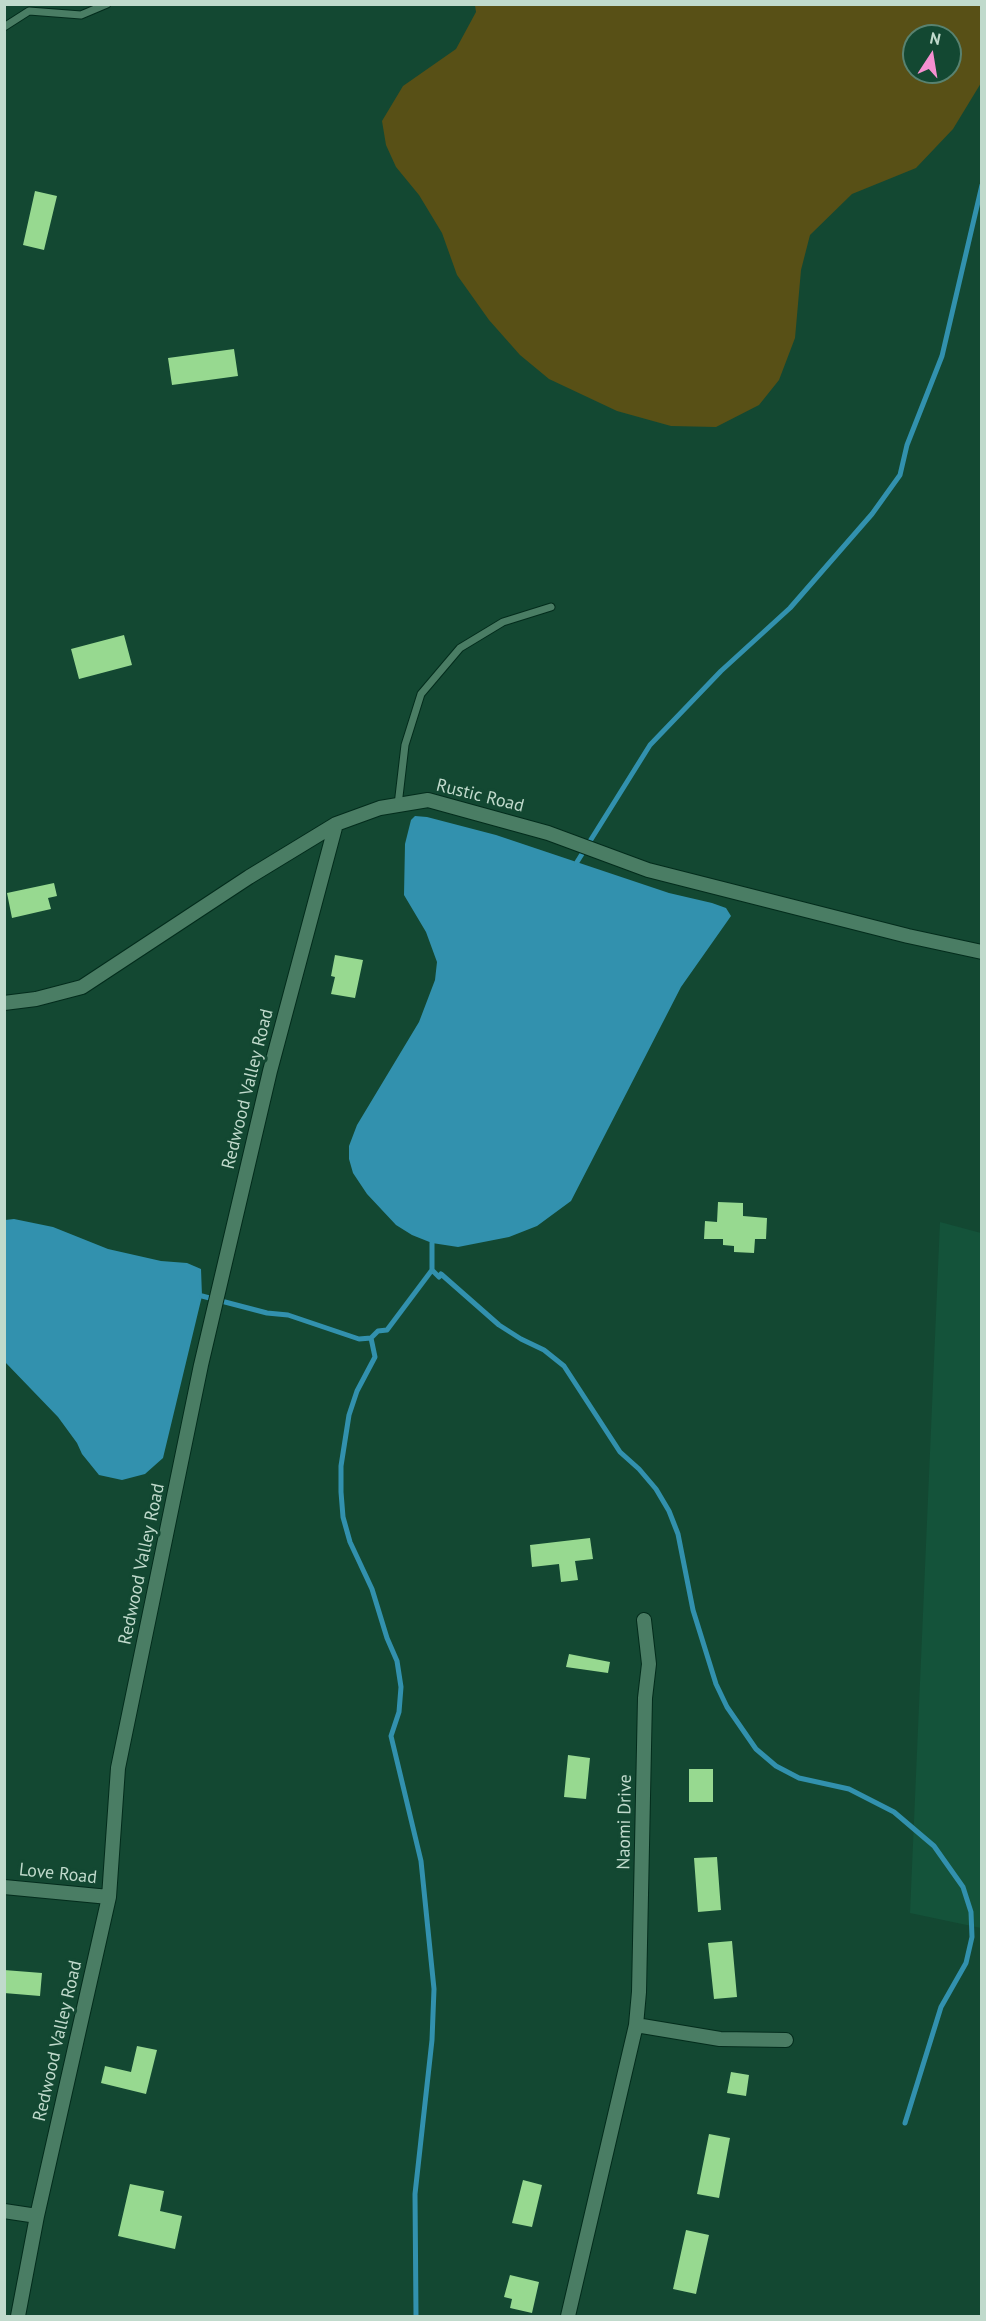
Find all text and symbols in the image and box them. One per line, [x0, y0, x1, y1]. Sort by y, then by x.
north arrow [902, 24, 962, 84]
text: N [928, 27, 943, 49]
street label: Rustic Road [434, 775, 526, 817]
street label: Redwood Valley Road [218, 1007, 278, 1171]
street label: Redwood Valley Road [114, 1481, 170, 1647]
street label: Naomi Drive [613, 1774, 637, 1870]
street label: Love Road [18, 1859, 98, 1889]
street label: Redwood Valley Road [29, 1959, 87, 2123]

